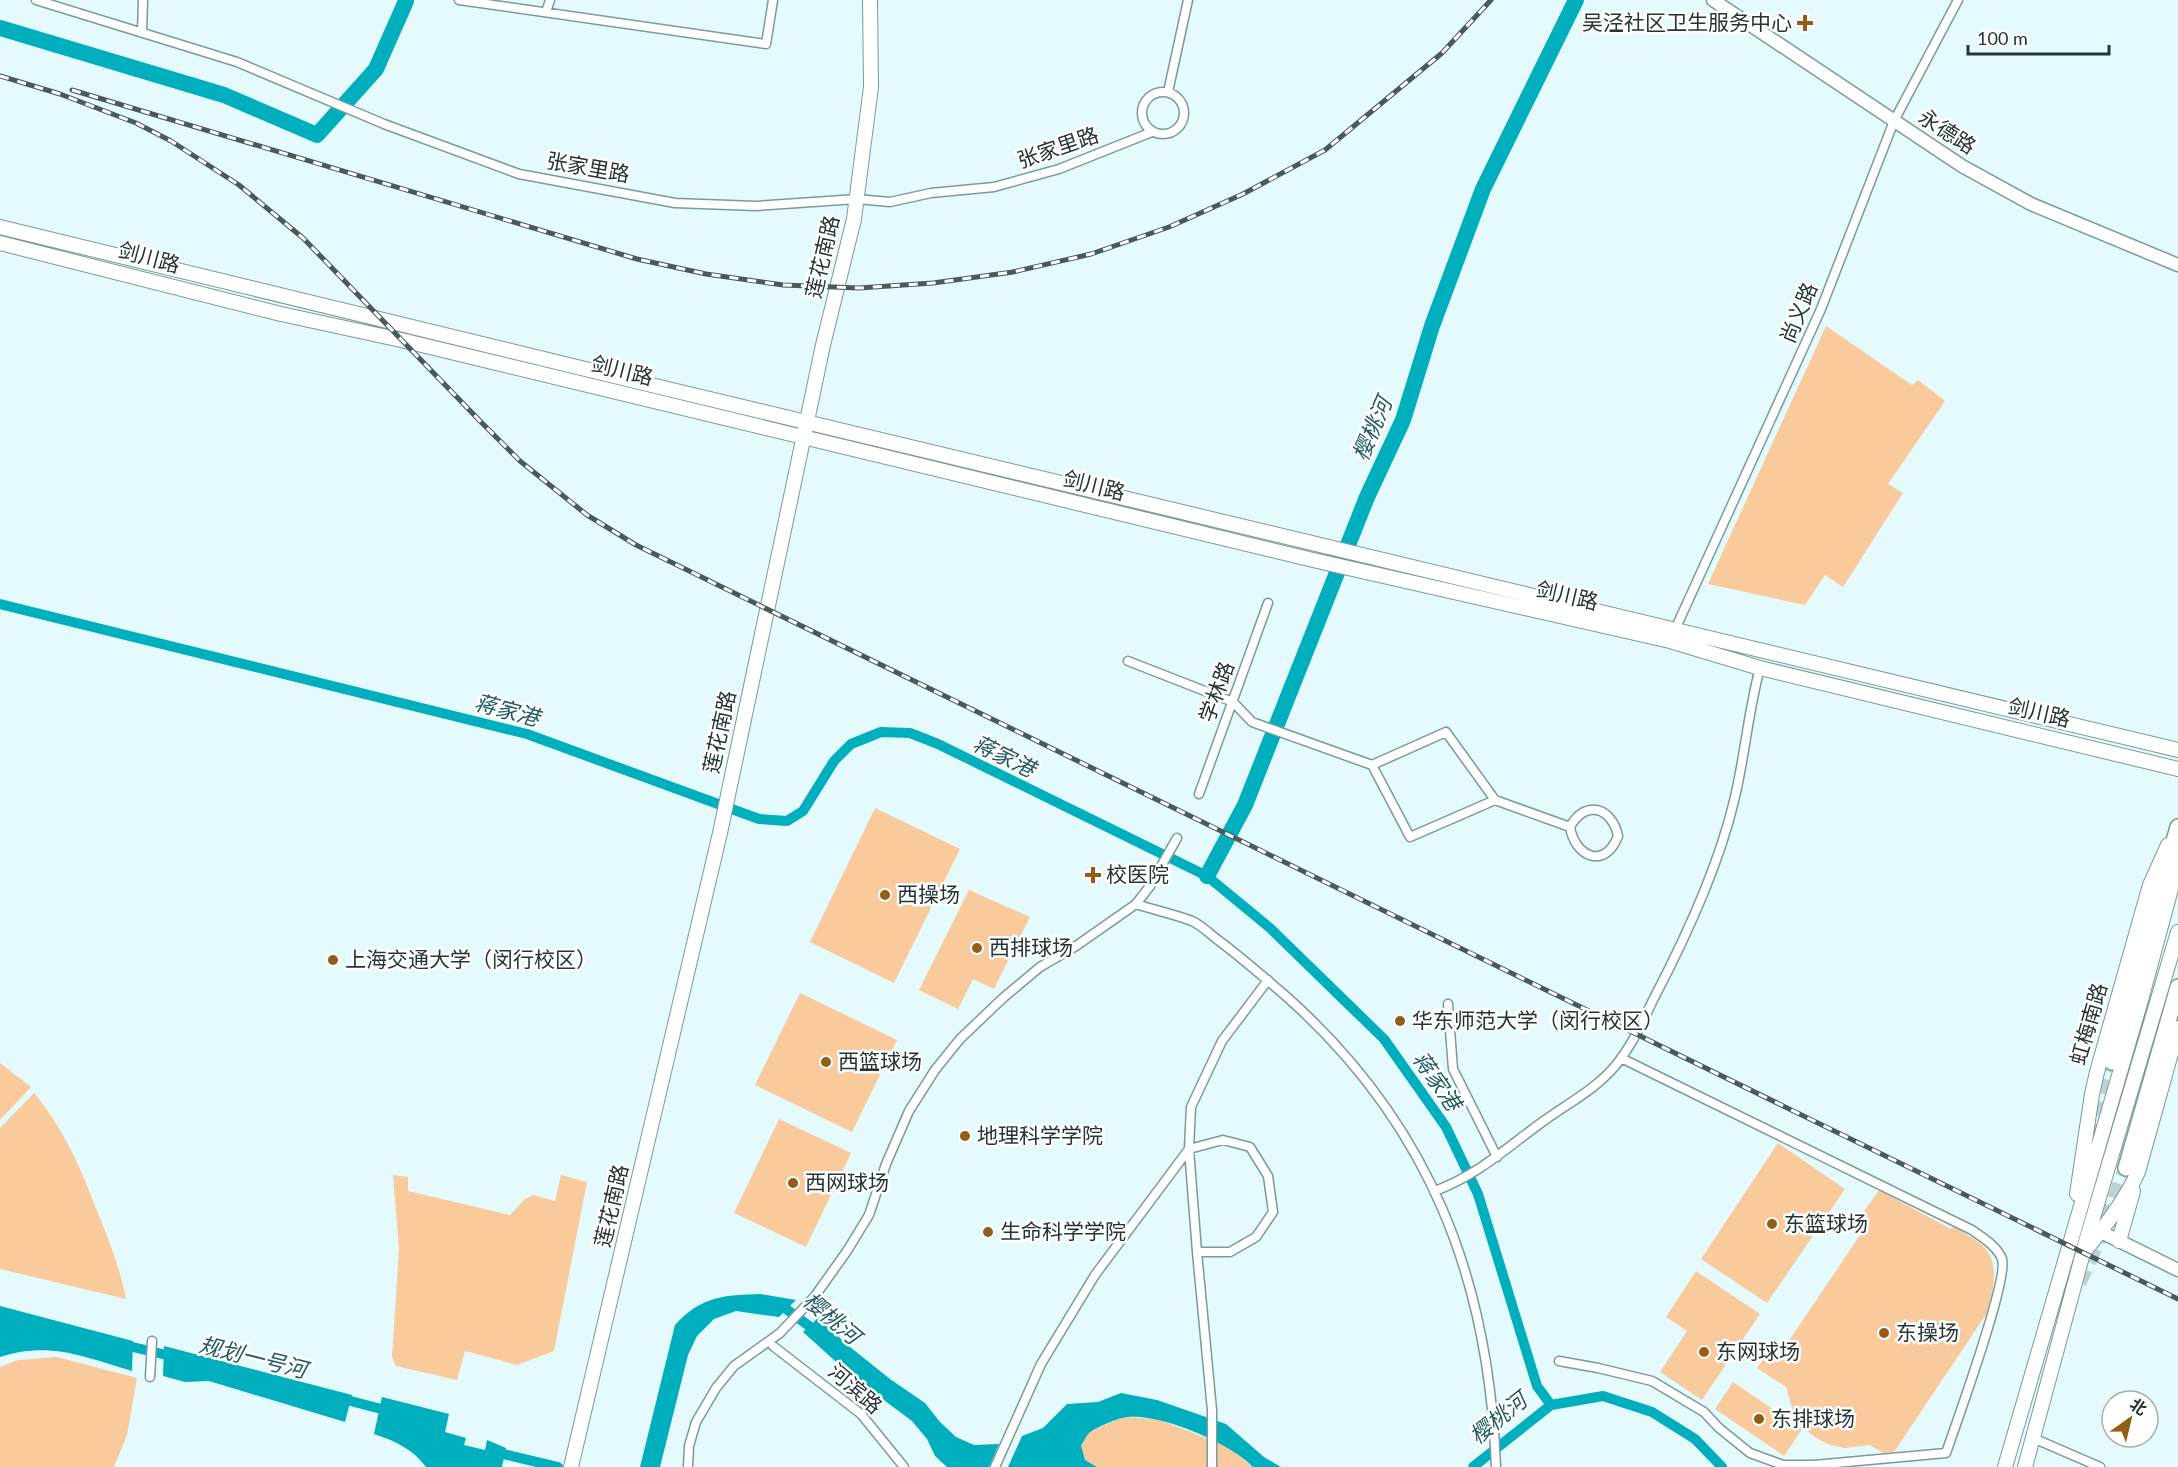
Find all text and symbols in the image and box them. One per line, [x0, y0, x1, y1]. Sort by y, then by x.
place label: 吴泾社区卫生服务中心 [1582, 9, 1792, 34]
marker: 吴泾社区卫生服务中心 [1796, 14, 1814, 32]
scale bar [1968, 18, 2109, 56]
text: 100 m [1977, 27, 2028, 49]
street label: 永德路 [1915, 103, 1981, 158]
street label: 张家里路 [1014, 121, 1101, 172]
street label: 张家里路 [545, 147, 632, 186]
street label: 莲花南路 [800, 213, 843, 300]
street label: 剑川路 [116, 236, 183, 277]
street label: 尚义路 [1774, 279, 1821, 346]
street label: 剑川路 [589, 350, 656, 389]
water label: 樱桃河 [1346, 389, 1398, 464]
street label: 剑川路 [1061, 465, 1128, 504]
street label: 剑川路 [1534, 575, 1601, 614]
street label: 学林路 [1193, 658, 1238, 725]
water label: 蒋家港 [472, 688, 545, 732]
street label: 莲花南路 [698, 688, 739, 775]
street label: 剑川路 [2006, 692, 2073, 731]
water label: 蒋家港 [969, 729, 1042, 783]
place label: 校医院 [1106, 861, 1169, 886]
marker: 校医院 [1084, 866, 1102, 884]
place label: 西操场 [897, 881, 960, 906]
marker: 西操场 [878, 888, 892, 902]
place label: 西排球场 [989, 934, 1073, 959]
marker: 西排球场 [970, 941, 984, 955]
place label: 上海交通大学（闵行校区） [345, 946, 597, 971]
marker: 上海交通大学（闵行校区） [326, 953, 340, 967]
street label: 虹梅南路 [2064, 980, 2111, 1067]
place label: 华东师范大学（闵行校区） [1412, 1007, 1664, 1032]
marker: 华东师范大学（闵行校区） [1393, 1014, 1407, 1028]
water label: 蒋家港 [1407, 1046, 1469, 1118]
place label: 西篮球场 [838, 1048, 922, 1073]
marker: 西篮球场 [819, 1055, 833, 1069]
place label: 地理科学学院 [977, 1122, 1103, 1147]
marker: 地理科学学院 [958, 1129, 972, 1143]
street label: 莲花南路 [589, 1162, 632, 1249]
place label: 西网球场 [805, 1169, 889, 1194]
marker: 西网球场 [786, 1176, 800, 1190]
place label: 东篮球场 [1784, 1210, 1868, 1235]
marker: 东篮球场 [1765, 1217, 1779, 1231]
place label: 生命科学学院 [1000, 1218, 1126, 1243]
marker: 生命科学学院 [981, 1225, 995, 1239]
water label: 樱桃河 [798, 1286, 869, 1352]
place label: 东操场 [1896, 1319, 1959, 1344]
marker: 东操场 [1877, 1326, 1891, 1340]
water label: 规划一号河 [196, 1330, 314, 1384]
place label: 东网球场 [1716, 1338, 1800, 1363]
marker: 东网球场 [1697, 1345, 1711, 1359]
street label: 河滨路 [824, 1358, 888, 1418]
water label: 樱桃河 [1464, 1384, 1535, 1449]
north arrow [2100, 1389, 2160, 1449]
text: 北 [2127, 1394, 2151, 1419]
place label: 东排球场 [1771, 1405, 1855, 1430]
marker: 东排球场 [1752, 1412, 1766, 1426]

